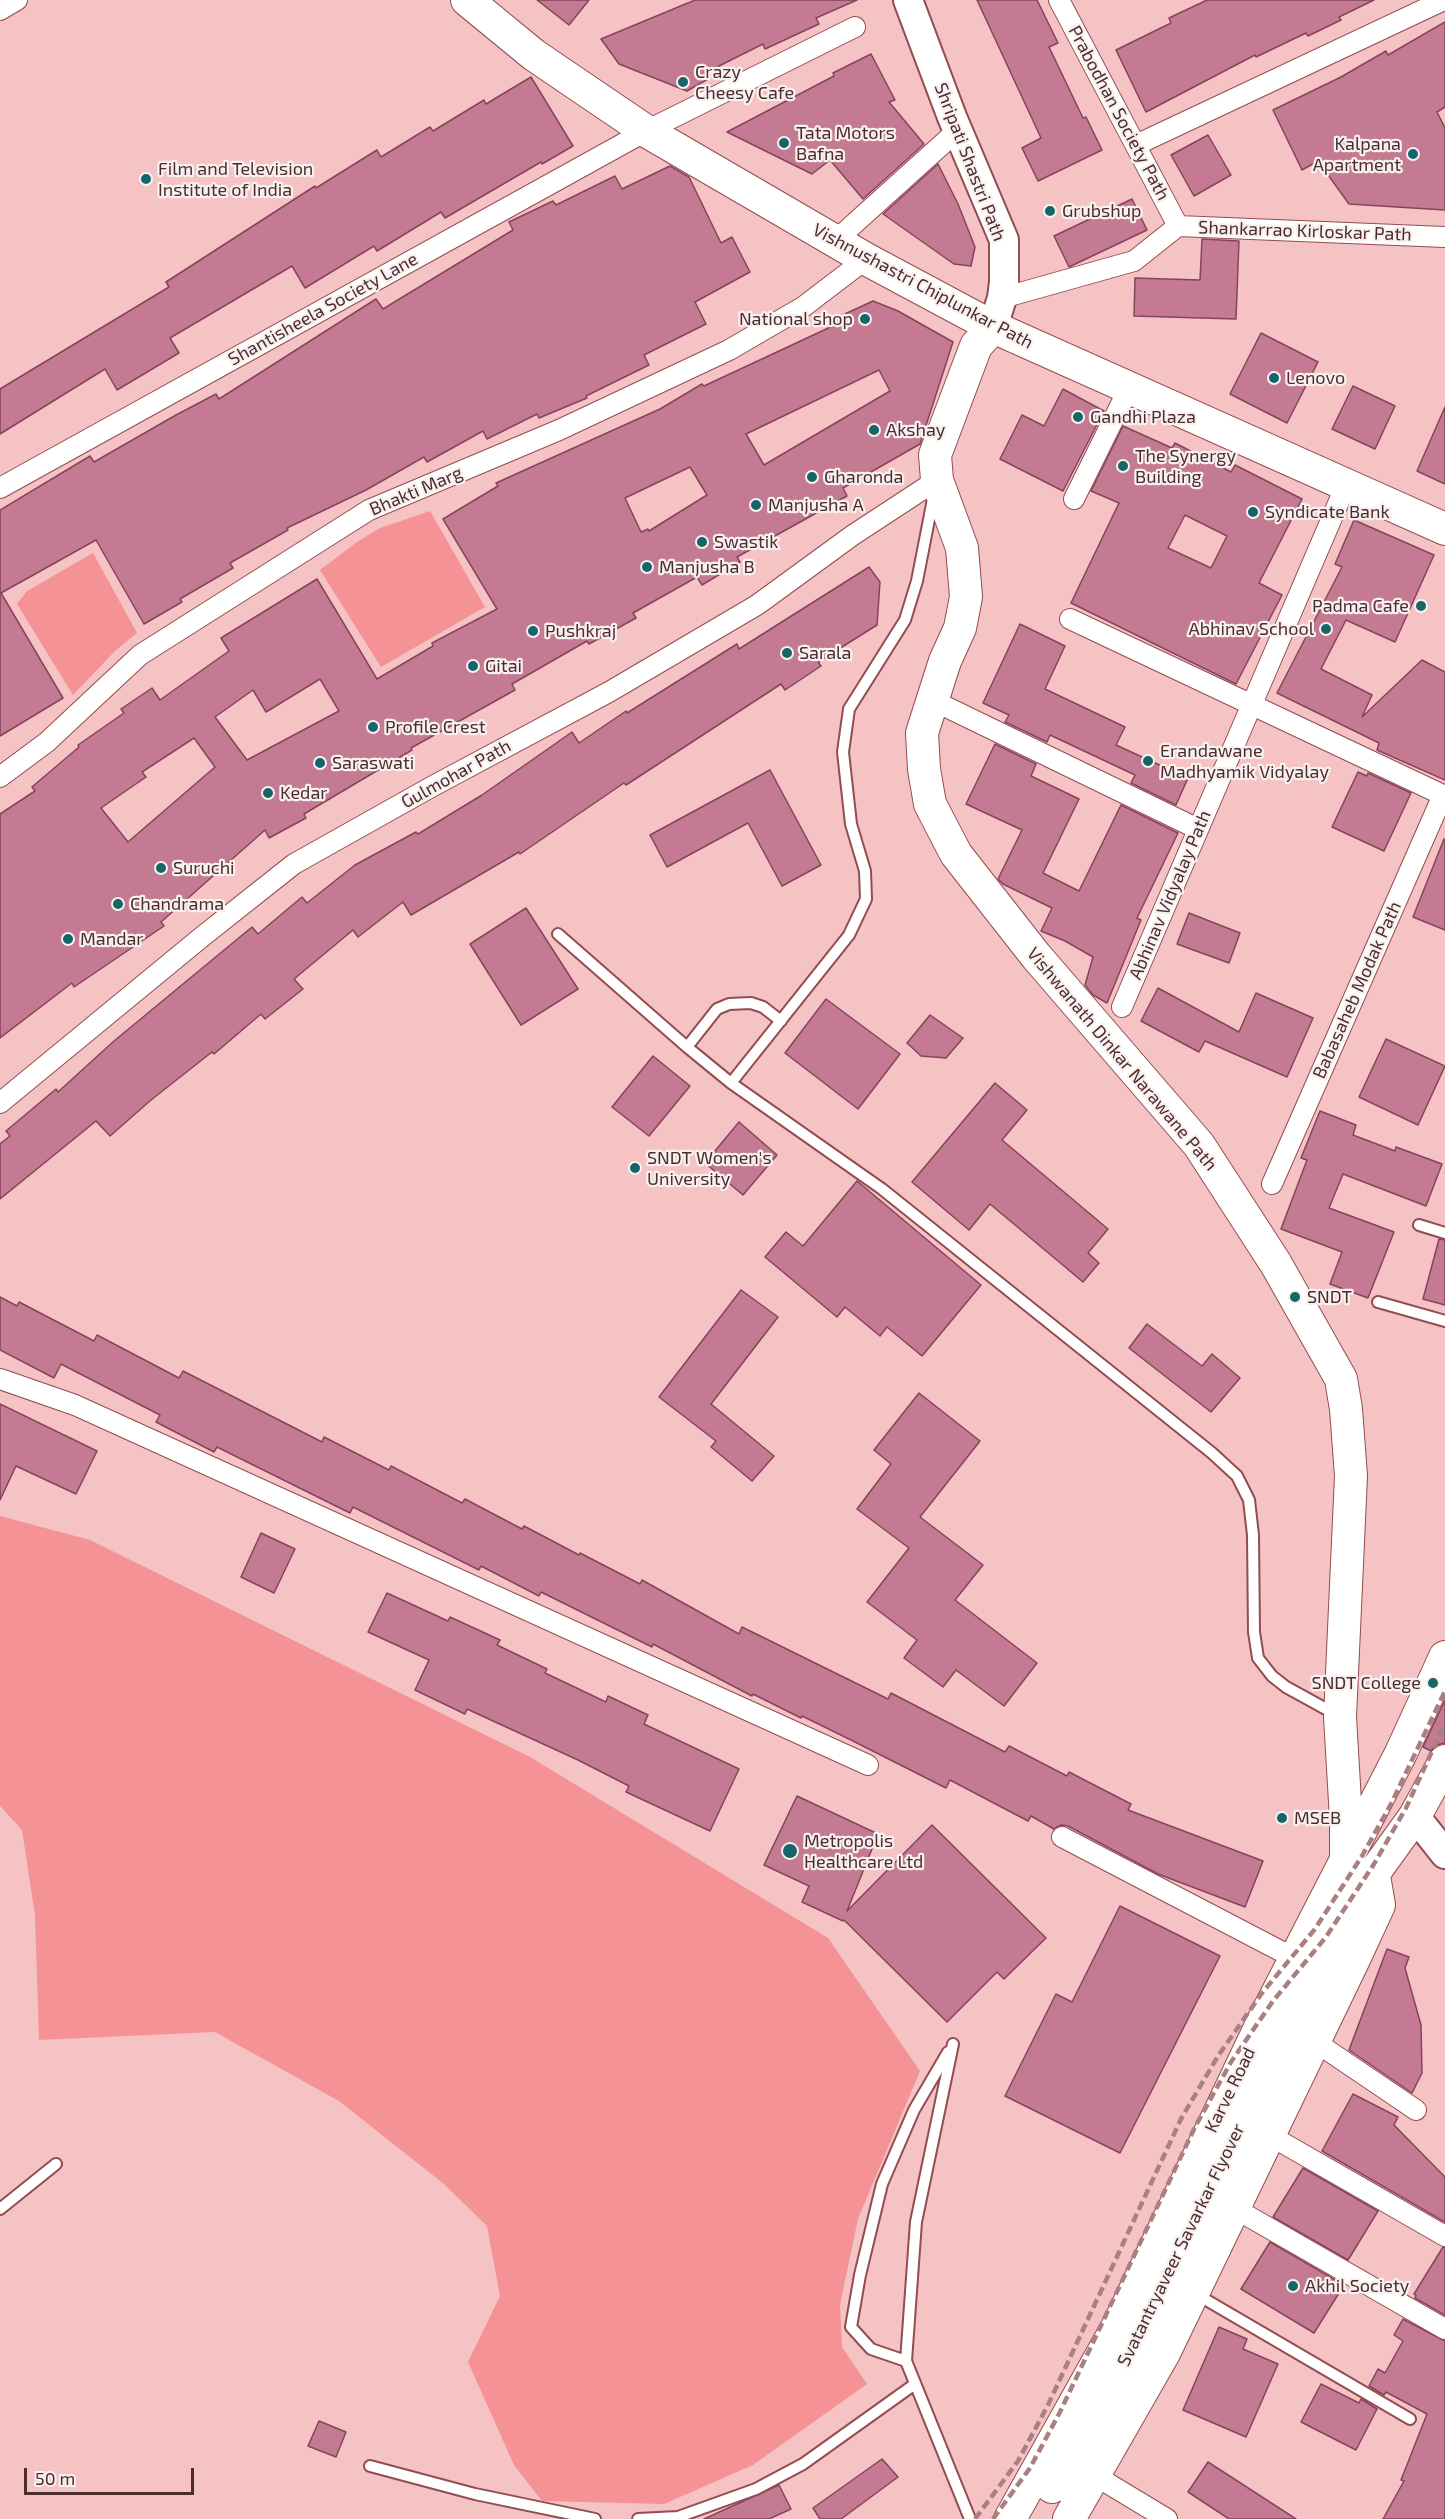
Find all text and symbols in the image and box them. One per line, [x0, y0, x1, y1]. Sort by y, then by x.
street label: Prabodhan Society Path [1064, 22, 1174, 204]
place label: Crazy Cheesy Cafe [695, 61, 794, 104]
marker: Crazy Cheesy Cafe [676, 75, 690, 89]
street label: Shripati Shastri Path [930, 80, 1010, 244]
place label: Tata Motors Bafna [796, 122, 895, 164]
place label: Kalpana Apartment [1313, 133, 1401, 176]
marker: Tata Motors Bafna [777, 136, 791, 150]
marker: Kalpana Apartment [1406, 147, 1420, 161]
place label: Film and Television Institute of India [158, 158, 313, 201]
marker: Film and Television Institute of India [139, 172, 153, 186]
place label: Grubshup [1062, 200, 1141, 222]
marker: Grubshup [1043, 204, 1057, 218]
street label: Shankarrao Kirloskar Path [1198, 216, 1412, 246]
street label: Vishnushastri Chiplunkar Path [809, 219, 1037, 353]
street label: Shantisheela Society Lane [224, 248, 422, 370]
place label: National shop [739, 308, 853, 330]
marker: National shop [858, 312, 872, 326]
place label: Lenovo [1286, 367, 1345, 389]
marker: Lenovo [1267, 371, 1281, 385]
place label: Gandhi Plaza [1090, 406, 1196, 428]
marker: Gandhi Plaza [1071, 410, 1085, 424]
place label: Akshay [886, 419, 945, 441]
marker: Akshay [867, 423, 881, 437]
place label: The Synergy Building [1135, 445, 1236, 488]
marker: The Synergy Building [1116, 459, 1130, 473]
street label: Bhakti Marg [366, 462, 466, 520]
place label: Gharonda [824, 466, 904, 488]
marker: Gharonda [805, 470, 819, 484]
place label: Manjusha A [768, 494, 864, 516]
marker: Manjusha A [749, 498, 763, 512]
place label: Syndicate Bank [1265, 501, 1390, 523]
marker: Syndicate Bank [1246, 505, 1260, 519]
place label: Swastik [714, 531, 778, 553]
marker: Swastik [695, 535, 709, 549]
place label: Manjusha B [659, 556, 755, 578]
marker: Manjusha B [640, 560, 654, 574]
place label: Padma Cafe [1312, 595, 1409, 617]
marker: Padma Cafe [1414, 599, 1428, 613]
place label: Abhinav School [1189, 618, 1314, 640]
place label: Pushkraj [545, 620, 616, 642]
marker: Abhinav School [1319, 622, 1333, 636]
marker: Pushkraj [526, 624, 540, 638]
place label: Sarala [799, 642, 851, 664]
marker: Sarala [780, 646, 794, 660]
place label: Gitai [485, 655, 522, 677]
marker: Gitai [466, 659, 480, 673]
place label: Profile Crest [385, 716, 486, 738]
marker: Profile Crest [366, 720, 380, 734]
street label: Gulmohar Path [397, 735, 515, 813]
place label: Erandawane Madhyamik Vidyalay [1160, 740, 1329, 783]
place label: Saraswati [332, 752, 414, 774]
marker: Erandawane Madhyamik Vidyalay [1141, 754, 1155, 768]
marker: Saraswati [313, 756, 327, 770]
place label: Kedar [280, 782, 327, 804]
marker: Kedar [261, 786, 275, 800]
street label: Abhinav Vidyalay Path [1125, 807, 1215, 983]
place label: Suruchi [173, 857, 235, 879]
marker: Suruchi [154, 861, 168, 875]
place label: Chandrama [130, 893, 224, 915]
marker: Chandrama [111, 897, 125, 911]
street label: Babasaheb Modak Path [1308, 898, 1406, 1082]
place label: Mandar [80, 928, 144, 950]
marker: Mandar [61, 932, 75, 946]
street label: Vishwanath Dinkar Narawane Path [1022, 943, 1222, 1175]
place label: SNDT Women's University [647, 1147, 772, 1190]
marker: SNDT Women's University [628, 1161, 642, 1175]
place label: SNDT [1307, 1286, 1352, 1308]
marker: SNDT [1288, 1290, 1302, 1304]
place label: SNDT College [1312, 1672, 1421, 1694]
marker: SNDT College [1426, 1676, 1440, 1690]
place label: MSEB [1294, 1807, 1341, 1829]
marker: MSEB [1275, 1811, 1289, 1825]
place label: Metropolis Healthcare Ltd [804, 1830, 923, 1872]
marker: Metropolis Healthcare Ltd [781, 1842, 799, 1860]
street label: Karve Road [1200, 2044, 1260, 2136]
street label: Svatantryaveer Savarkar Flyover [1113, 2120, 1249, 2370]
place label: Akhil Society [1305, 2275, 1409, 2297]
marker: Akhil Society [1286, 2279, 1300, 2293]
scale bar [27, 2456, 196, 2494]
text: 50 m [35, 2467, 75, 2489]

